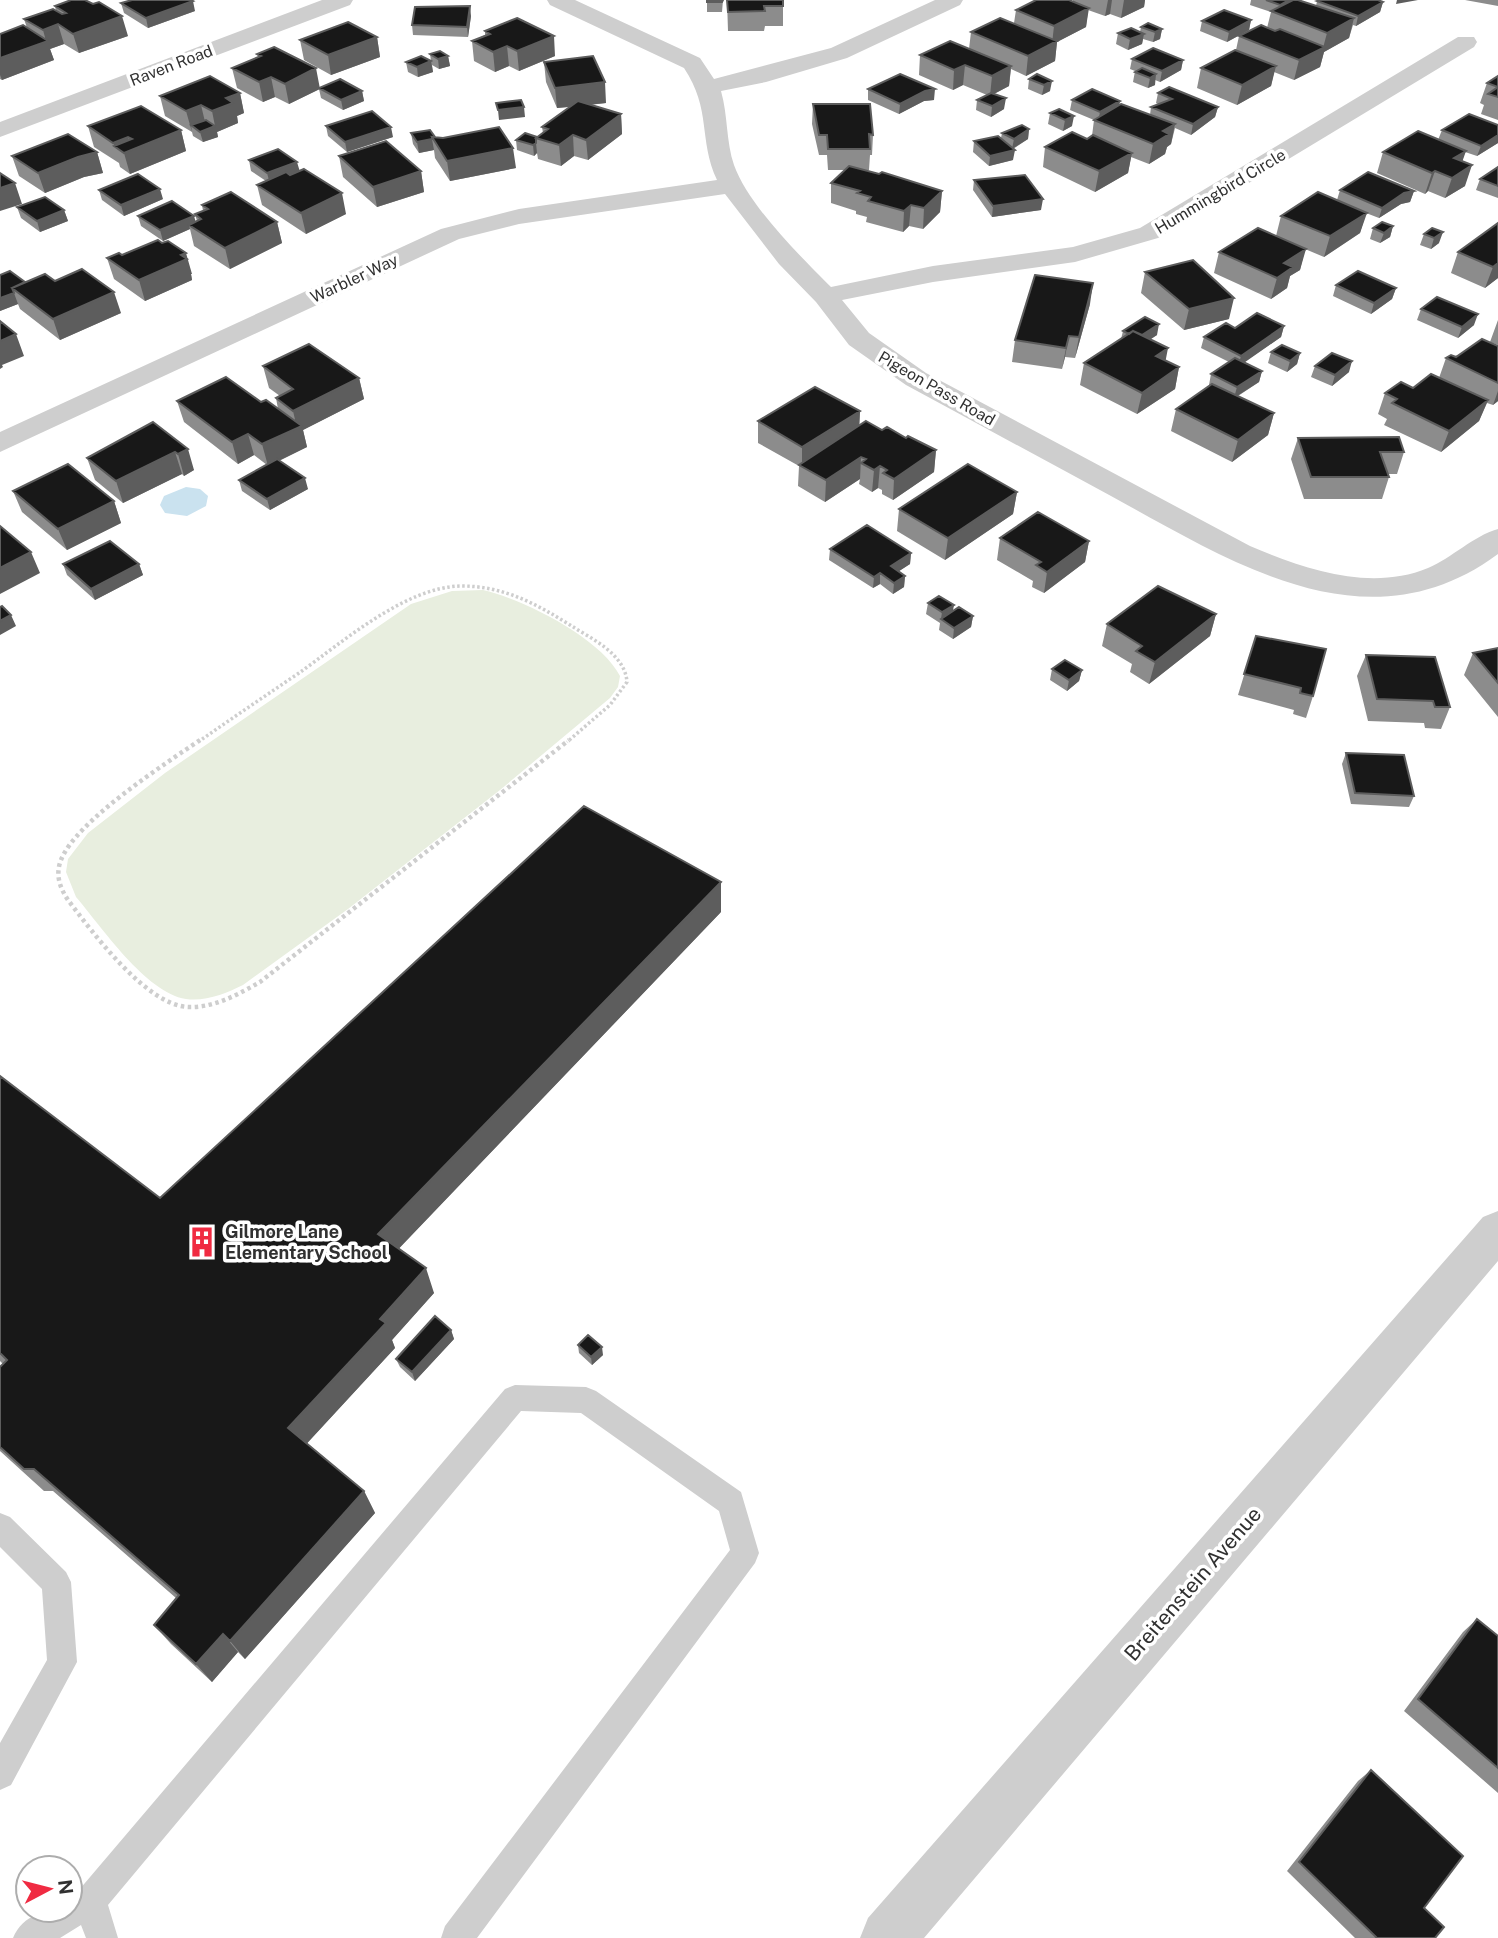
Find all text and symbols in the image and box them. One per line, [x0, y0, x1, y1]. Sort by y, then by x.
street label: Raven Road [127, 41, 215, 90]
street label: Hummingbird Circle [1151, 145, 1289, 238]
street label: Warbler Way [308, 250, 401, 307]
street label: Pigeon Pass Road [875, 347, 999, 430]
place label: Gilmore Lane Elementary School [225, 1221, 388, 1263]
building icon: Gilmore Lane Elementary School [185, 1225, 219, 1259]
street label: Breitenstein Avenue [1119, 1502, 1266, 1666]
north arrow [14, 1854, 84, 1924]
text: N [54, 1878, 78, 1896]

